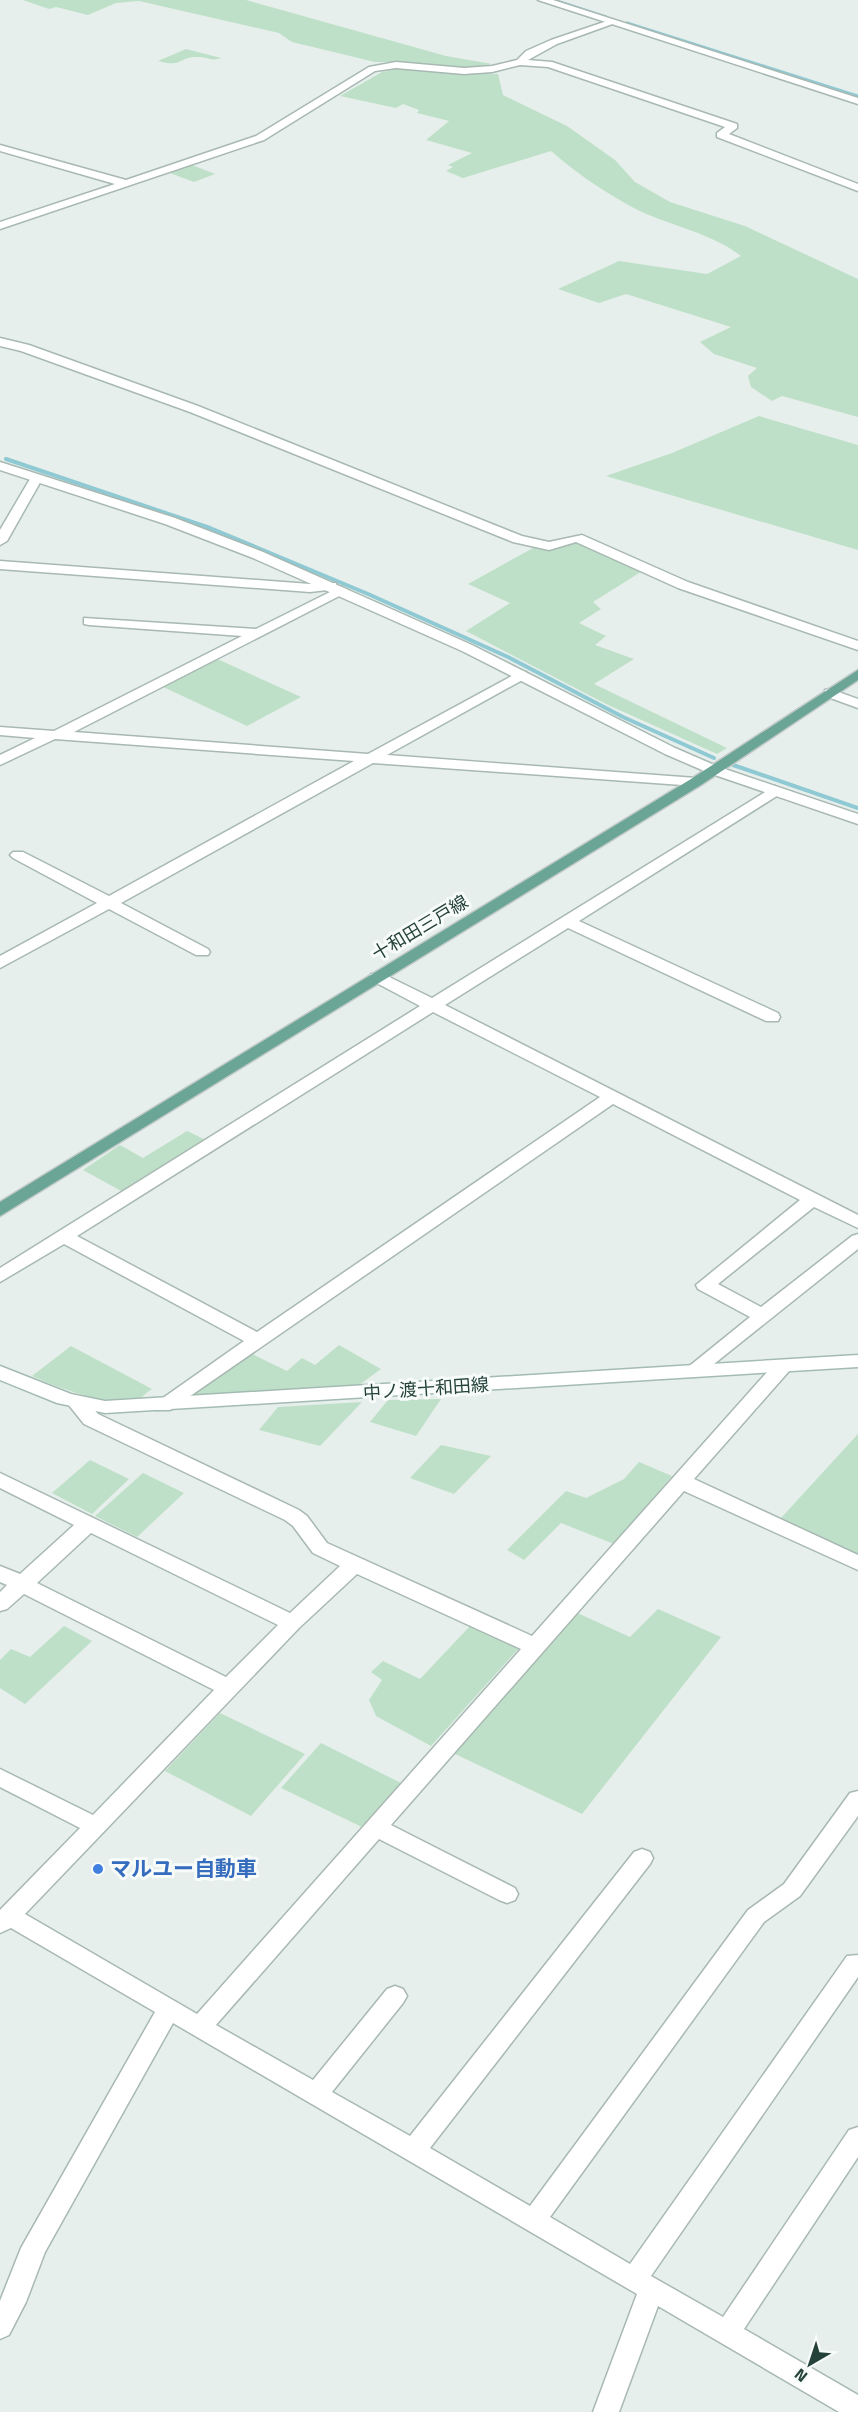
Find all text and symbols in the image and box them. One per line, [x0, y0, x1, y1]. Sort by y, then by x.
street label: 十和田三戸線 [367, 888, 473, 967]
street label: 中ノ渡十和田線 [362, 1371, 490, 1406]
place label: マルユー自動車 [110, 1852, 257, 1884]
marker: マルユー自動車 [91, 1862, 105, 1876]
north arrow [780, 2334, 840, 2394]
text: N [789, 2363, 812, 2388]

